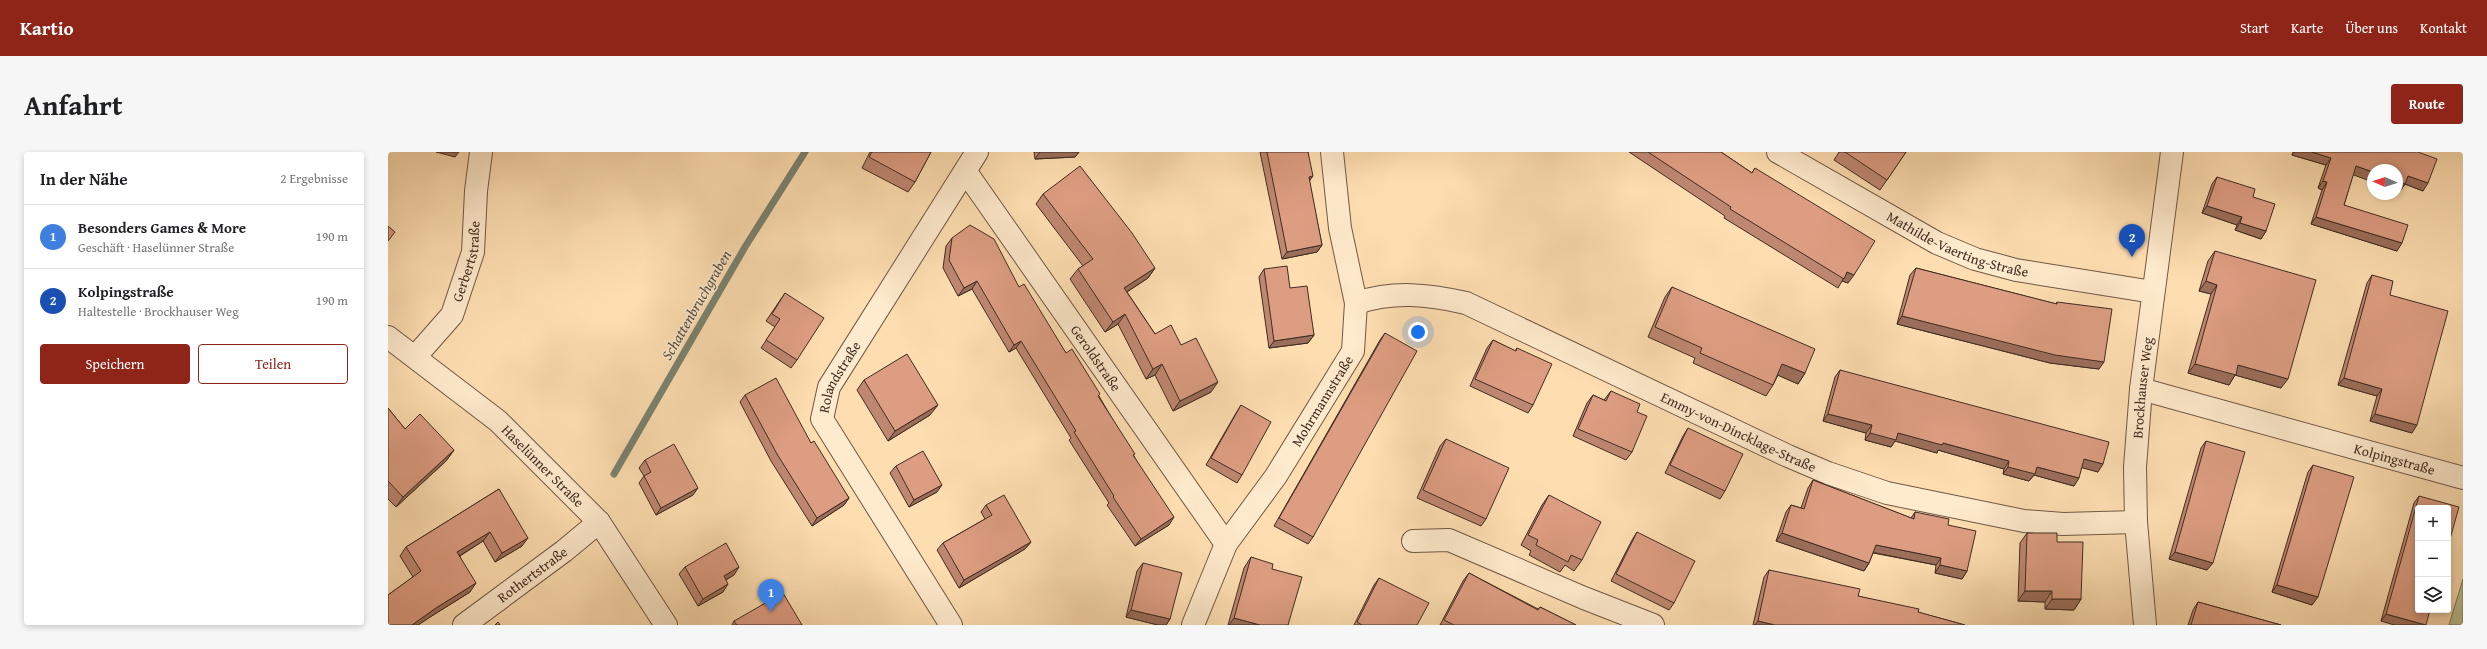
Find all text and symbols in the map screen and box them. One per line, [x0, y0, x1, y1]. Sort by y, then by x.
text: Kartio [20, 14, 74, 42]
text: Start [2240, 18, 2269, 38]
text: Karte [2291, 18, 2323, 38]
text: Über uns [2345, 18, 2398, 38]
text: Kontakt [2420, 18, 2467, 38]
text: Anfahrt [24, 84, 123, 125]
button: Route [2391, 84, 2463, 124]
north arrow [2367, 164, 2403, 200]
text: In der Nähe [40, 166, 128, 191]
text: 2 Ergebnisse [280, 169, 348, 188]
street label: Mathilde-Vaerting-Straße [1883, 206, 2030, 282]
text: Besonders Games & More [78, 217, 246, 238]
street label: Gerbertstraße [447, 220, 485, 304]
pin: 2 [2119, 224, 2145, 257]
text: 1 [50, 227, 56, 246]
text: 190 m [316, 227, 348, 246]
text: Geschäft · Haselünner Straße [78, 238, 234, 257]
water label: Schattenbruchgraben [656, 246, 736, 364]
text: Kolpingstraße [78, 281, 174, 302]
text: 2 [50, 291, 56, 310]
text: 190 m [316, 291, 348, 310]
text: Haltestelle · Brockhauser Weg [78, 302, 239, 321]
street label: Geroldstraße [1066, 321, 1126, 396]
your location [1408, 322, 1428, 342]
street label: Brockhauser Weg [2127, 336, 2158, 439]
street label: Rolandstraße [814, 337, 866, 415]
button: Speichern [40, 344, 190, 384]
button: Teilen [198, 344, 348, 384]
street label: Mohrmannstraße [1287, 351, 1358, 450]
street label: Emmy-von-Dincklage-Straße [1658, 387, 1820, 477]
street label: Haselünner Straße [497, 420, 589, 512]
street label: Kolpingstraße [2352, 438, 2438, 480]
map controls [2415, 505, 2451, 613]
button: + [2415, 505, 2451, 541]
street label: Rothertstraße [493, 541, 572, 607]
button: − [2415, 541, 2451, 577]
button: layers [2415, 577, 2451, 613]
pin: 1 [758, 579, 784, 612]

